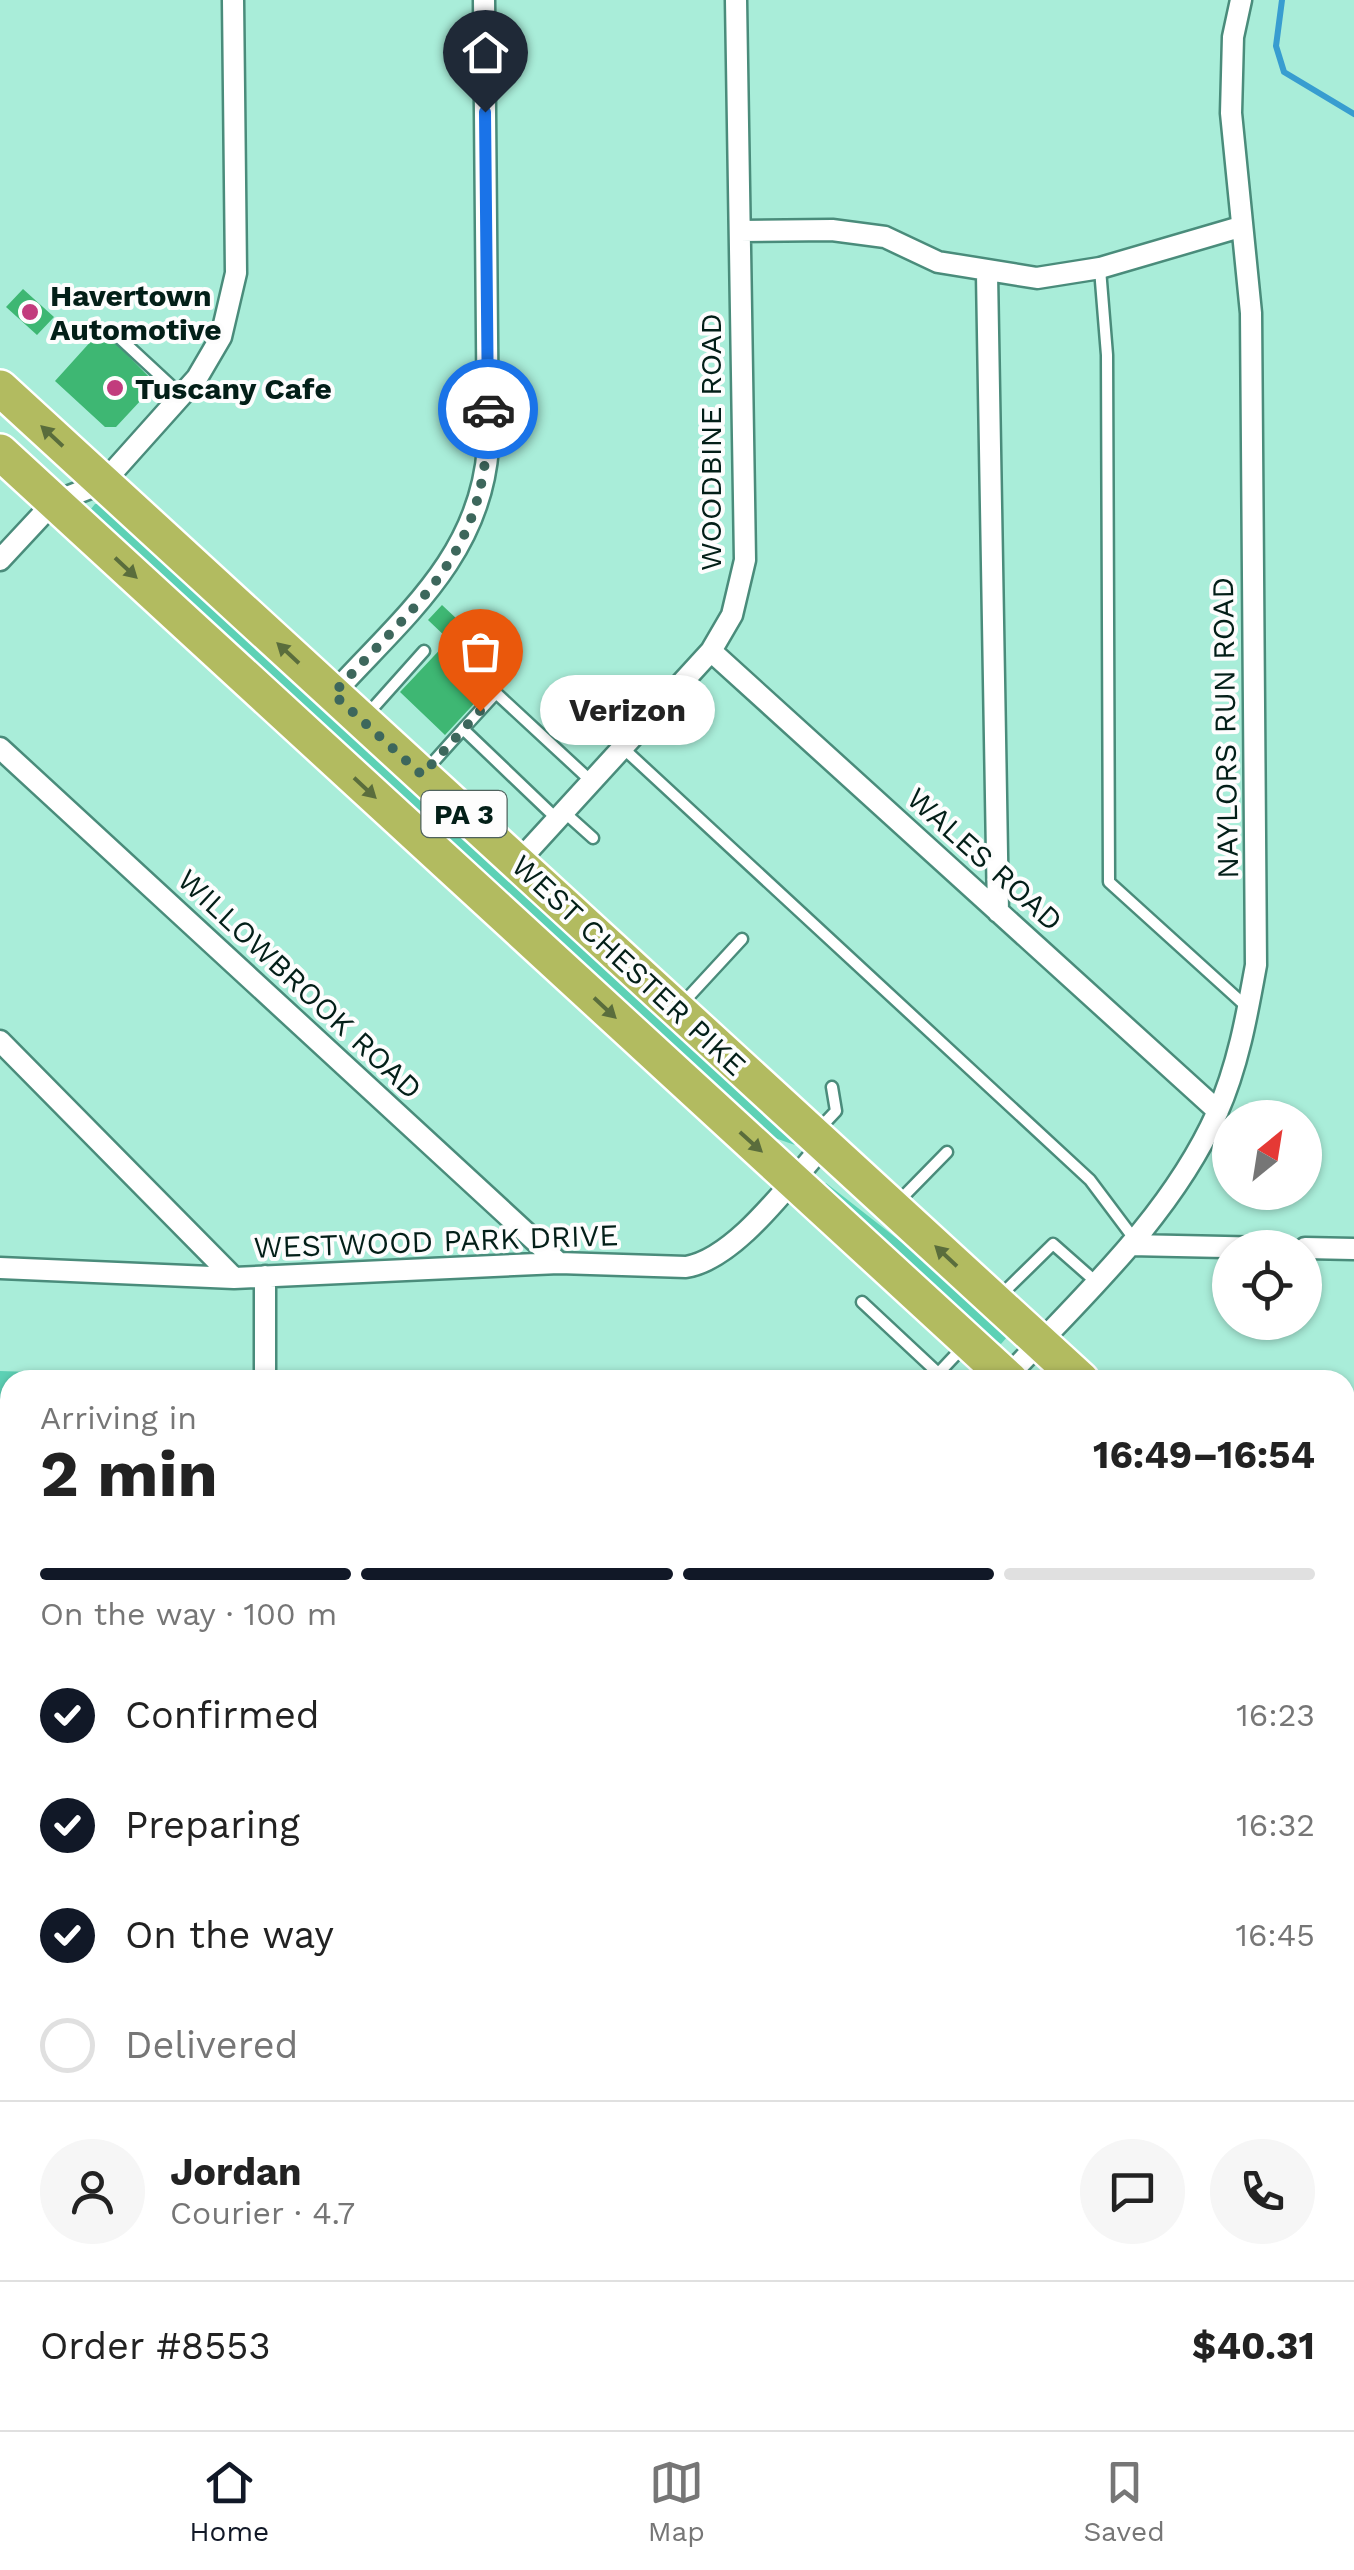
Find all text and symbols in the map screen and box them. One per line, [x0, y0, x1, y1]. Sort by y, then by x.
pin [443, 10, 528, 113]
icon: home [458, 25, 513, 80]
place label: Havertown Automotive [50, 278, 222, 347]
marker: Havertown Automotive [19, 301, 41, 323]
street label: WOODBINE ROAD [693, 313, 728, 571]
courier [438, 359, 538, 459]
place label: Tuscany Cafe [135, 371, 332, 406]
marker: Tuscany Cafe [104, 377, 126, 399]
icon: car [461, 382, 516, 437]
one-way arrow [40, 424, 64, 447]
one-way arrow [114, 556, 138, 579]
street label: NAYLORS RUN ROAD [1205, 577, 1245, 879]
pin [438, 609, 523, 712]
icon: bag [453, 624, 508, 679]
one-way arrow [277, 642, 301, 665]
callout: Verizon [540, 676, 715, 746]
text: Verizon [569, 691, 686, 729]
one-way arrow [353, 776, 377, 799]
street label: WALES ROAD [900, 780, 1070, 938]
road number: PA 3 [422, 791, 506, 837]
street label: WEST CHESTER PIKE [505, 847, 753, 1083]
street label: WILLOWBROOK ROAD [171, 862, 429, 1106]
one-way arrow [592, 996, 616, 1019]
north arrow [1212, 1100, 1322, 1210]
map controls [1212, 1100, 1322, 1340]
one-way arrow [739, 1130, 763, 1153]
street label: WESTWOOD PARK DRIVE [253, 1217, 619, 1265]
button: locate [1212, 1230, 1322, 1340]
one-way arrow [934, 1245, 958, 1268]
text: Arriving in [40, 1399, 197, 1437]
text: 16:49–16:54 [1093, 1433, 1315, 1477]
text: 2 min [40, 1436, 218, 1512]
text: On the way · 100 m [40, 1595, 337, 1633]
icon: check [40, 1688, 95, 1743]
text: Confirmed [125, 1693, 320, 1737]
text: 16:23 [1236, 1696, 1315, 1734]
icon: check [40, 1798, 95, 1853]
text: Preparing [125, 1803, 300, 1847]
text: 16:32 [1236, 1806, 1315, 1844]
icon: check [40, 1908, 95, 1963]
text: On the way [125, 1913, 334, 1957]
text: 16:45 [1235, 1916, 1315, 1954]
text: Delivered [125, 2023, 298, 2067]
button: person [40, 2139, 145, 2244]
button: chat [1080, 2139, 1185, 2244]
button: phone [1210, 2139, 1315, 2244]
text: Jordan [170, 2150, 302, 2194]
text: Courier · 4.7 [170, 2194, 355, 2232]
text: Order #8553 [40, 2324, 271, 2368]
text: $40.31 [1192, 2324, 1315, 2368]
tab: Home [189, 2455, 269, 2548]
tab: Map [648, 2455, 705, 2548]
tab: Saved [1083, 2455, 1165, 2548]

